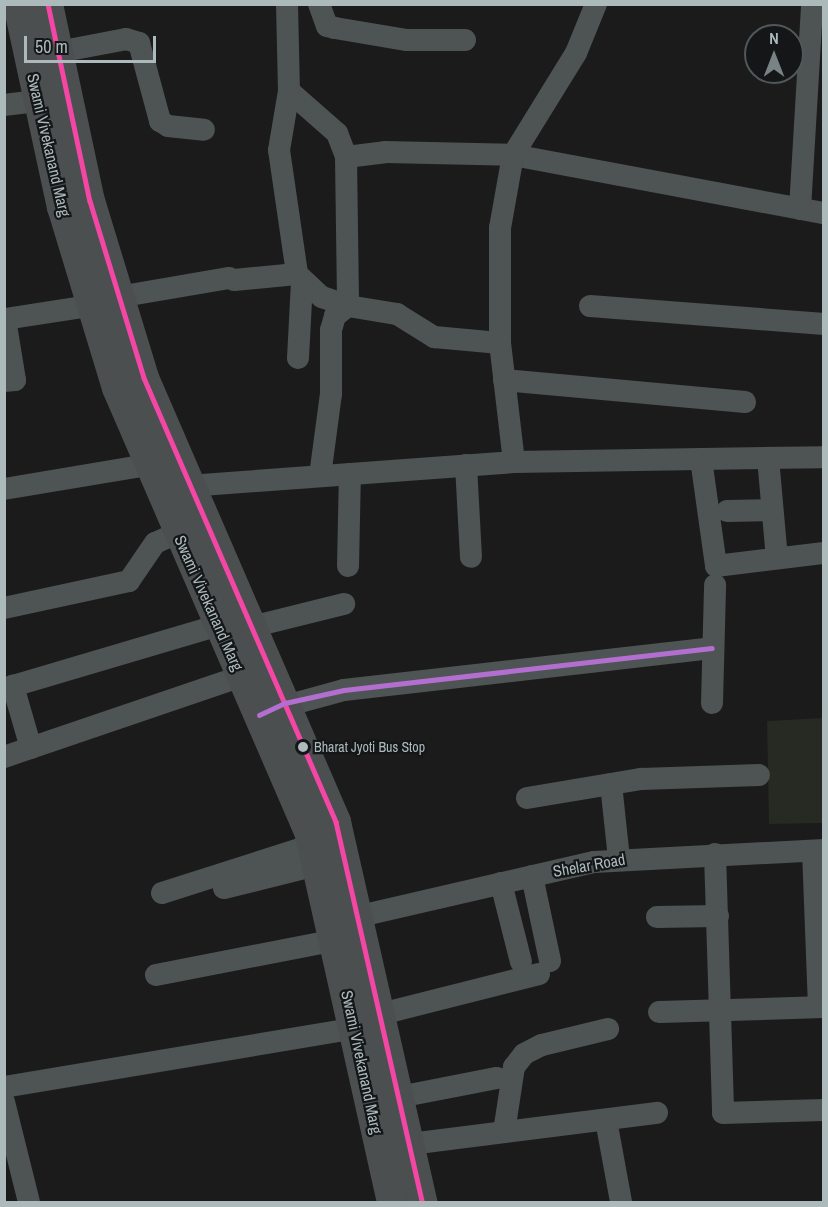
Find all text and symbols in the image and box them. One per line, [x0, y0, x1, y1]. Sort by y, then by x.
scale bar [27, 24, 159, 62]
north arrow [744, 24, 804, 84]
text: N [769, 27, 779, 49]
text: 50 m [35, 34, 68, 59]
street label: Swami Vivekanand Marg [23, 72, 75, 218]
street label: Swami Vivekanand Marg [170, 532, 248, 674]
place label: Bharat Jyoti Bus Stop [314, 739, 425, 755]
marker: Bharat Jyoti Bus Stop [297, 741, 309, 753]
street label: Shelar Road [551, 849, 627, 881]
street label: Swami Vivekanand Marg [337, 988, 387, 1136]

